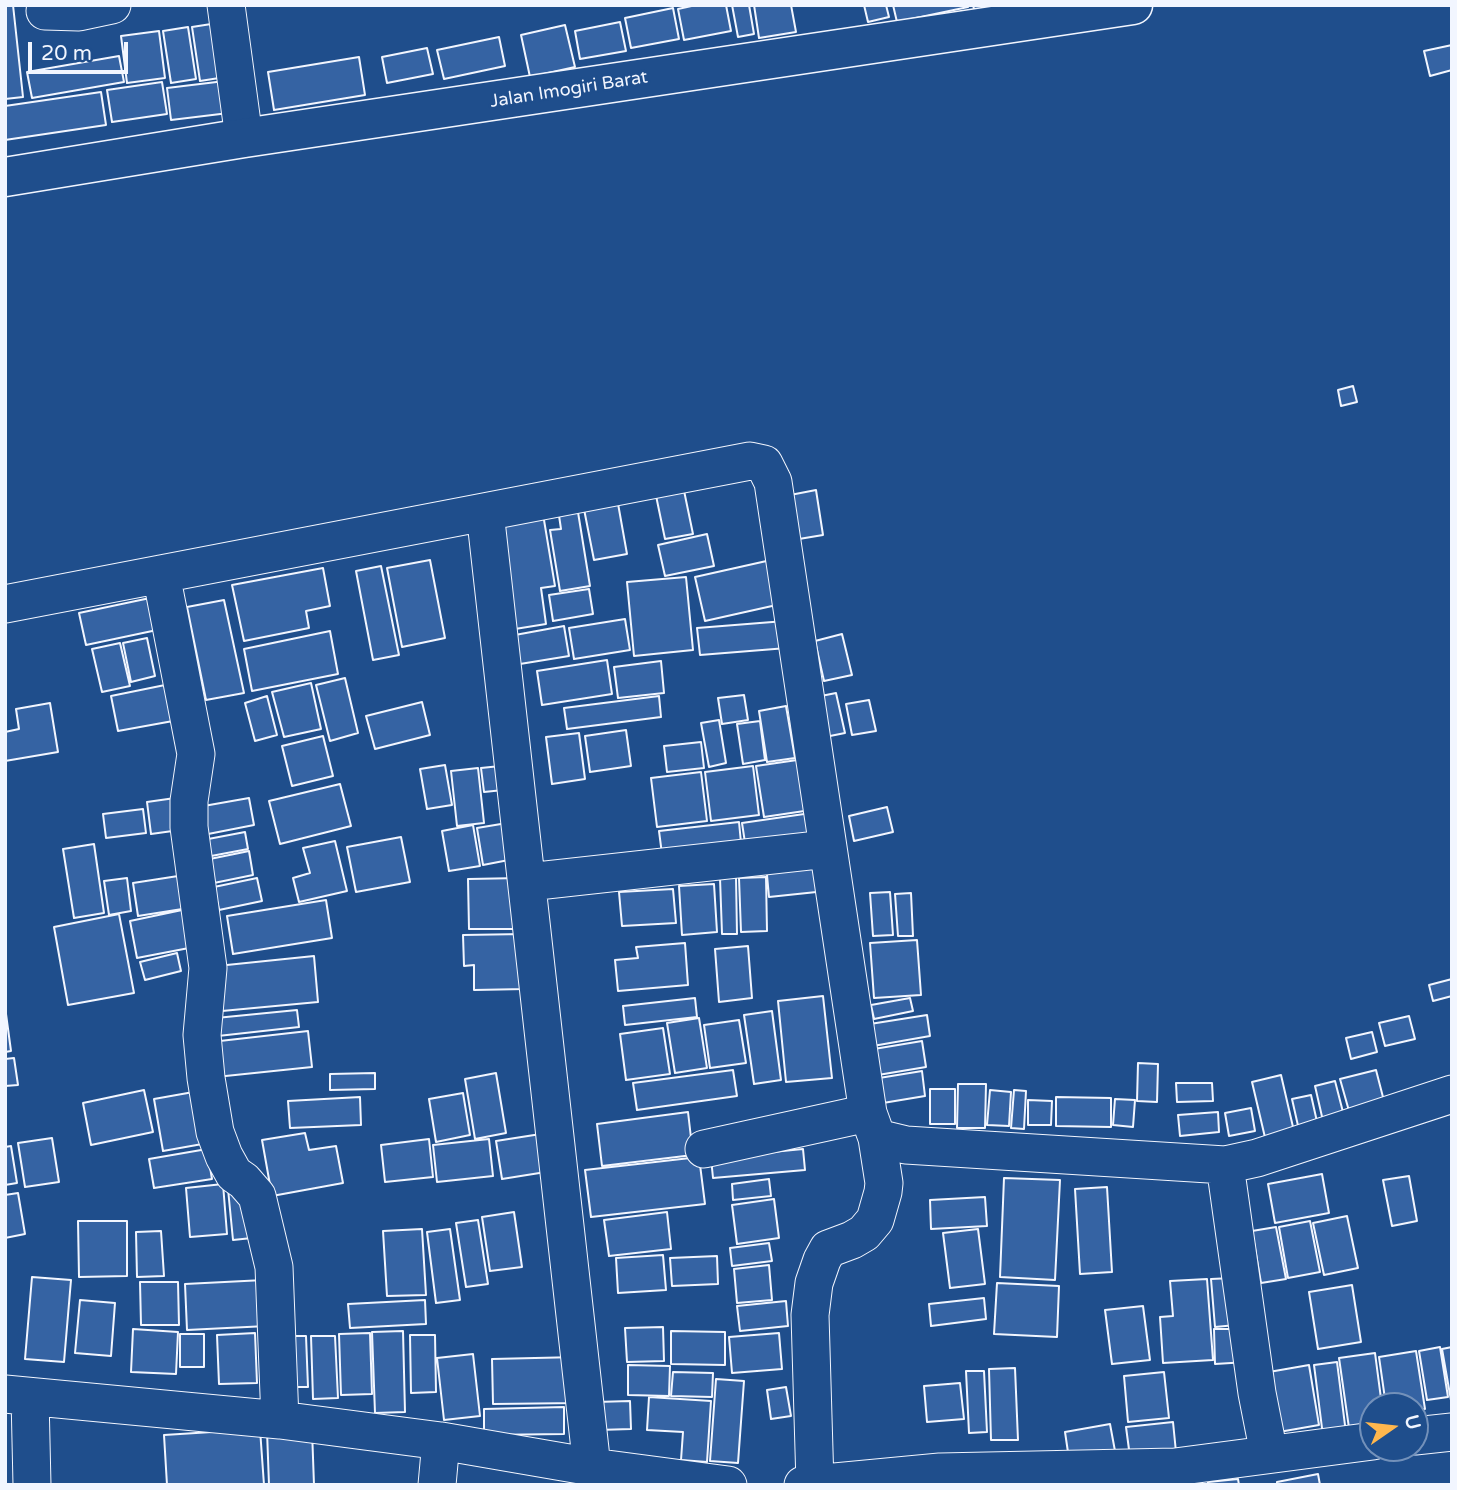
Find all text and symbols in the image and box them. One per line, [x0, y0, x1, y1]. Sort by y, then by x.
scale bar [32, 28, 131, 72]
text: 20 m [41, 41, 92, 66]
street label: Jalan Imogiri Barat [489, 67, 649, 113]
north arrow [1359, 1392, 1429, 1462]
text: U [1400, 1413, 1425, 1432]

